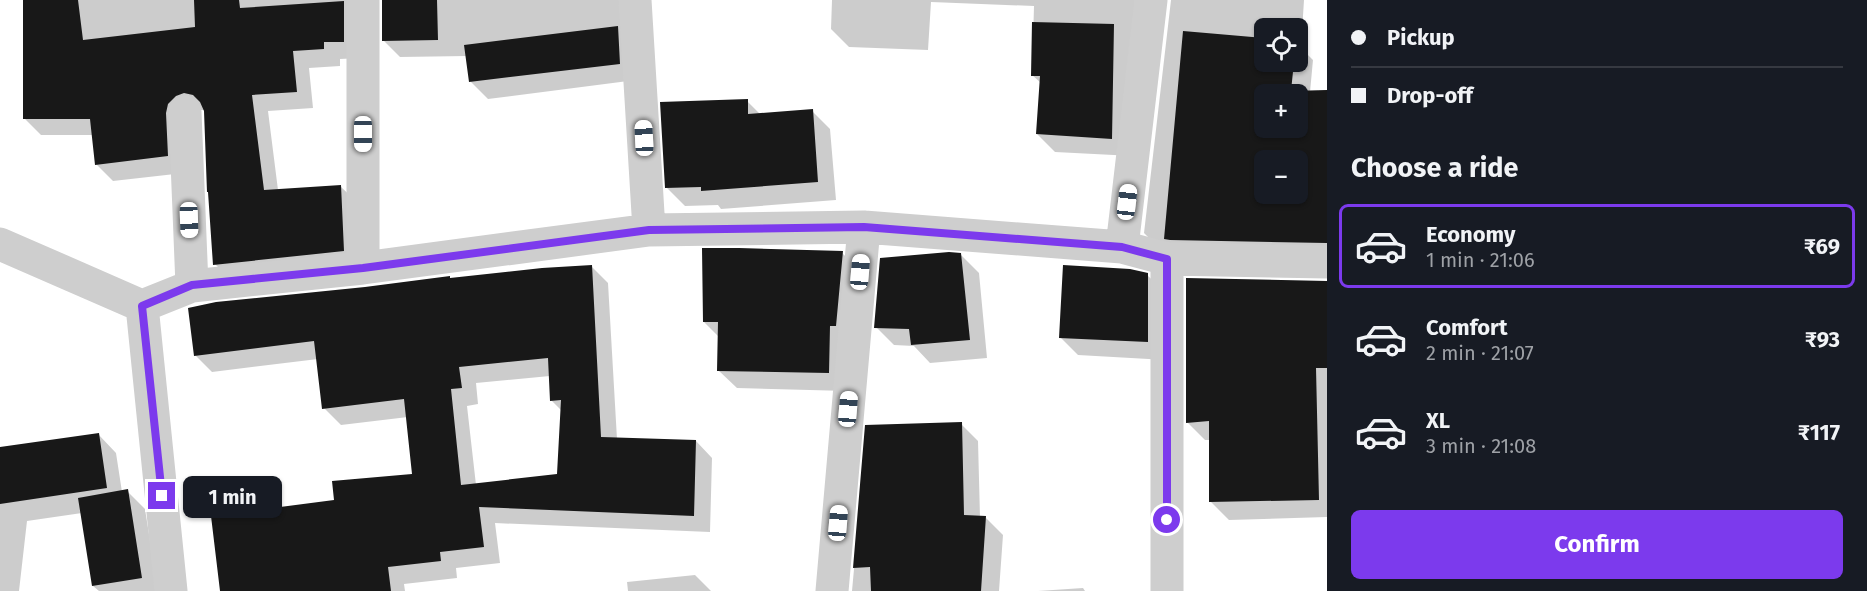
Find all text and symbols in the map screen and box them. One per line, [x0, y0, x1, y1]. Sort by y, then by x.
map controls [1254, 18, 1308, 204]
button: locate [1254, 18, 1308, 72]
text: Pickup [1387, 24, 1455, 51]
text: Drop-off [1387, 82, 1473, 109]
button: + [1254, 84, 1308, 138]
car [354, 116, 372, 152]
car [634, 120, 654, 156]
button: − [1254, 150, 1308, 204]
text: Choose a ride [1351, 152, 1518, 184]
car [1116, 183, 1138, 221]
car [179, 202, 199, 238]
icon: car [1354, 219, 1408, 273]
text: Economy [1426, 221, 1515, 248]
text: ₹69 [1804, 233, 1840, 260]
text: 1 min · 21:06 [1426, 248, 1535, 272]
car [849, 253, 871, 291]
icon: car [1354, 312, 1408, 366]
text: Comfort [1426, 314, 1507, 341]
text: ₹93 [1805, 326, 1840, 353]
text: 2 min · 21:07 [1426, 341, 1534, 365]
car [837, 390, 859, 428]
icon: car [1354, 405, 1408, 459]
text: XL [1426, 407, 1450, 434]
text: ₹117 [1798, 419, 1840, 446]
text: 3 min · 21:08 [1426, 434, 1536, 458]
callout: 1 min [183, 475, 282, 517]
route end [148, 482, 175, 509]
text: 1 min [208, 485, 257, 509]
car [827, 504, 849, 542]
route start [1153, 506, 1180, 533]
button: Confirm [1351, 510, 1843, 579]

